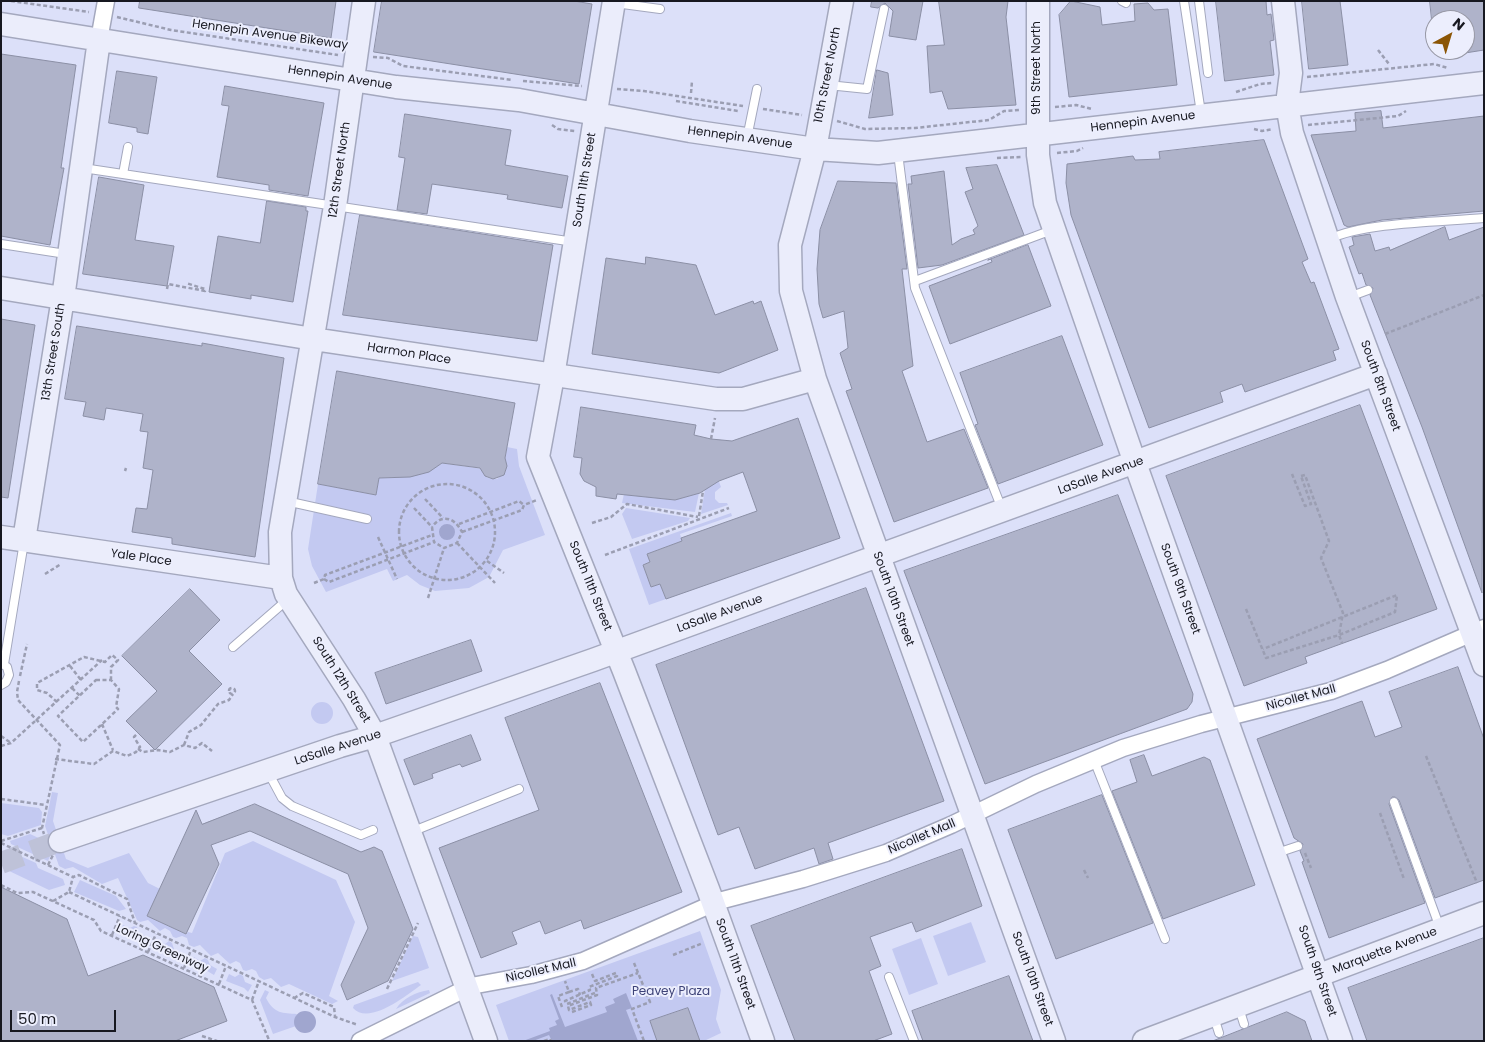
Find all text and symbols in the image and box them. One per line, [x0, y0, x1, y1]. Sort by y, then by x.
north arrow [1425, 10, 1475, 60]
text: N [1448, 13, 1469, 35]
street label: Hennepin Avenue Bikeway [191, 17, 349, 53]
street label: 9th Street North [1030, 21, 1044, 115]
street label: 10th Street North [812, 26, 844, 124]
street label: Hennepin Avenue [287, 63, 393, 93]
street label: Hennepin Avenue [1090, 108, 1196, 136]
street label: 12th Street North [326, 121, 354, 219]
street label: Hennepin Avenue [687, 124, 793, 152]
street label: South 11th Street [570, 132, 600, 228]
street label: 13th Street South [39, 302, 69, 402]
street label: South 8th Street [1357, 339, 1403, 433]
street label: Harmon Place [366, 340, 452, 368]
street label: LaSalle Avenue [1056, 454, 1146, 498]
street label: South 11th Street [565, 539, 615, 633]
street label: South 9th Street [1157, 542, 1203, 636]
street label: Yale Place [110, 547, 172, 569]
street label: South 10th Street [869, 550, 917, 648]
street label: LaSalle Avenue [675, 592, 765, 636]
street label: South 12th Street [309, 634, 373, 726]
street label: Nicollet Mall [1265, 682, 1337, 714]
street label: LaSalle Avenue [293, 727, 383, 769]
street label: Nicollet Mall [886, 816, 958, 858]
street label: South 11th Street [712, 917, 758, 1011]
street label: Loring Greenway [113, 921, 211, 977]
street label: South 9th Street [1295, 923, 1339, 1019]
street label: Marquette Avenue [1331, 924, 1439, 978]
street label: South 10th Street [1008, 930, 1056, 1028]
street label: Nicollet Mall [504, 956, 578, 986]
park label: Peavey Plaza [632, 985, 710, 999]
scale bar [12, 1000, 119, 1032]
text: 50 m [18, 1008, 56, 1029]

